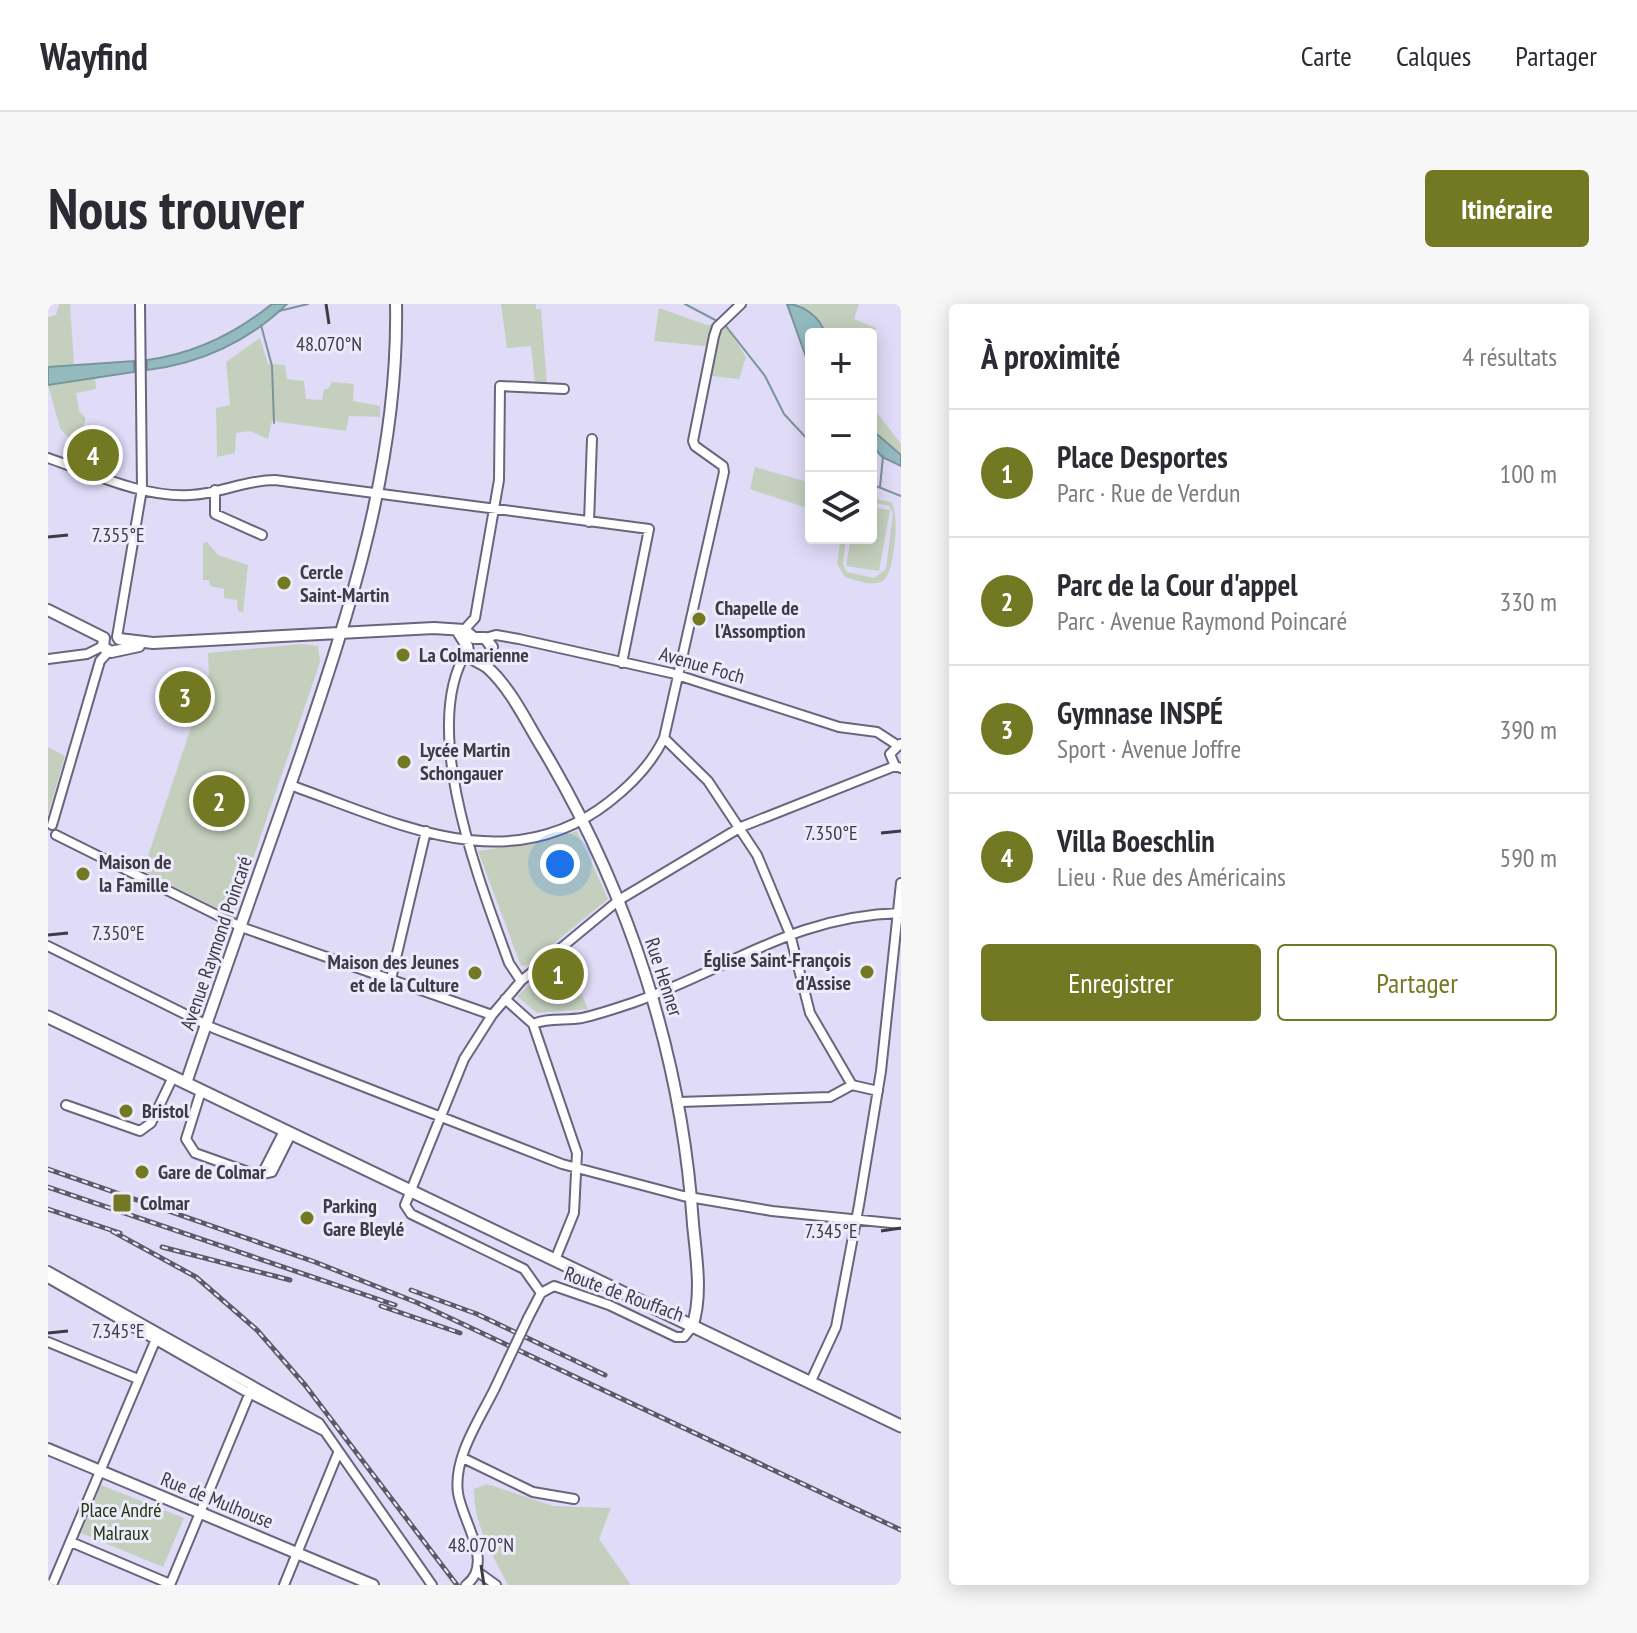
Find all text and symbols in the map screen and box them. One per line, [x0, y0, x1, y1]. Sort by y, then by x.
text: Wayfind [40, 31, 148, 80]
text: Carte [1301, 37, 1352, 74]
text: Calques [1396, 37, 1471, 74]
text: Partager [1515, 37, 1597, 74]
button: Itinéraire [1425, 170, 1589, 247]
text: Nous trouver [48, 172, 304, 244]
map controls [805, 328, 877, 544]
button: + [805, 328, 877, 400]
text: 48.070°N [296, 331, 362, 357]
text: À proximité [981, 334, 1121, 378]
text: 4 résultats [1462, 340, 1557, 373]
button: − [805, 400, 877, 472]
pin: 4 [67, 425, 119, 485]
text: Place Desportes [1057, 437, 1228, 476]
text: 1 [1001, 457, 1013, 490]
text: 100 m [1499, 457, 1557, 490]
button: layers [805, 472, 877, 544]
text: Parc · Rue de Verdun [1057, 476, 1240, 509]
text: 7.355°E [91, 522, 145, 548]
place label: Cercle Saint-Martin [300, 559, 389, 608]
text: Parc de la Cour d'appel [1057, 565, 1298, 604]
marker: Cercle Saint-Martin [275, 574, 293, 592]
text: 2 [1001, 585, 1013, 618]
text: 330 m [1499, 585, 1557, 618]
place label: Chapelle de l'Assomption [715, 595, 805, 644]
text: Parc · Avenue Raymond Poincaré [1057, 604, 1347, 637]
marker: Chapelle de l'Assomption [690, 610, 708, 628]
street label: Avenue Foch [656, 640, 748, 690]
place label: La Colmarienne [419, 642, 529, 668]
marker: La Colmarienne [394, 646, 412, 664]
pin: 3 [159, 667, 211, 727]
text: Gymnase INSPÉ [1057, 693, 1223, 732]
text: 3 [1001, 713, 1013, 746]
text: 390 m [1499, 713, 1557, 746]
text: Sport · Avenue Joffre [1057, 732, 1241, 765]
place label: Lycée Martin Schongauer [420, 737, 510, 786]
marker: Lycée Martin Schongauer [395, 753, 413, 771]
pin: 2 [193, 771, 245, 831]
text: 7.350°E [804, 820, 858, 846]
text: Villa Boeschlin [1057, 821, 1215, 860]
text: 4 [1001, 841, 1013, 874]
text: 590 m [1499, 841, 1557, 874]
your location [540, 844, 580, 884]
place label: Maison de la Famille [99, 849, 171, 898]
street label: Avenue Raymond Poincaré [174, 853, 258, 1033]
text: Lieu · Rue des Américains [1057, 860, 1286, 893]
marker: Maison de la Famille [74, 865, 92, 883]
text: 7.350°E [91, 920, 145, 946]
street label: Rue Henner [639, 934, 689, 1020]
pin: 1 [532, 944, 584, 1004]
button: Enregistrer [981, 944, 1261, 1021]
button: Partager [1277, 944, 1557, 1021]
place label: Église Saint-François d'Assise [704, 947, 851, 996]
place label: Maison des Jeunes et de la Culture [328, 949, 459, 998]
marker: Église Saint-François d'Assise [858, 963, 876, 981]
marker: Maison des Jeunes et de la Culture [466, 964, 484, 982]
place label: Bristol [142, 1098, 189, 1124]
marker: Bristol [117, 1102, 135, 1120]
place label: Gare de Colmar [158, 1159, 266, 1185]
marker: Gare de Colmar [133, 1163, 151, 1181]
place label: Colmar [140, 1190, 190, 1216]
marker: Colmar [111, 1192, 133, 1214]
place label: Parking Gare Bleylé [323, 1193, 404, 1242]
marker: Parking Gare Bleylé [298, 1209, 316, 1227]
text: 7.345°E [804, 1218, 858, 1244]
street label: Route de Rouffach [561, 1260, 687, 1328]
text: 7.345°E [91, 1318, 145, 1344]
street label: Rue de Mulhouse [157, 1466, 277, 1534]
park label: Place André Malraux [80, 1497, 162, 1546]
text: 48.070°N [448, 1532, 514, 1558]

